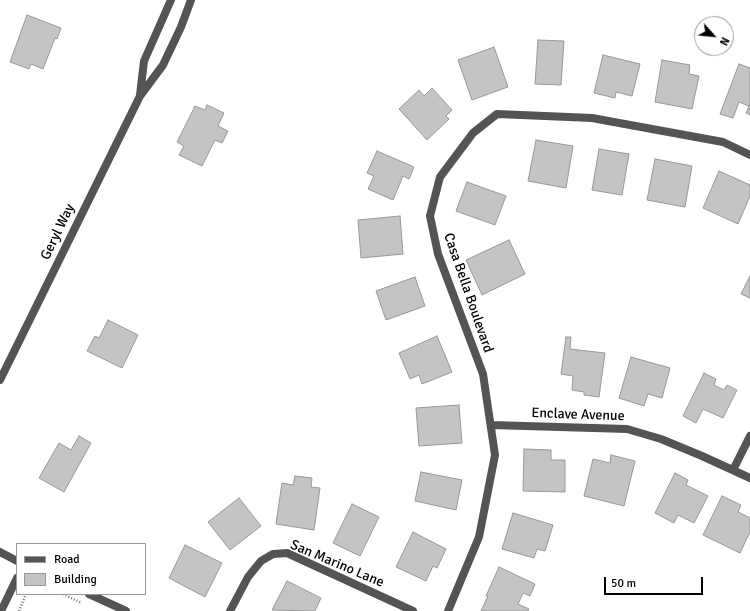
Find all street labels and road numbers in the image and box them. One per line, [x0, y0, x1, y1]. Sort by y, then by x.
street label: Geryl Way [37, 201, 79, 263]
street label: Casa Bella Boulevard [440, 231, 496, 355]
street label: Enclave Avenue [531, 405, 625, 425]
street label: San Marino Lane [288, 537, 386, 591]

